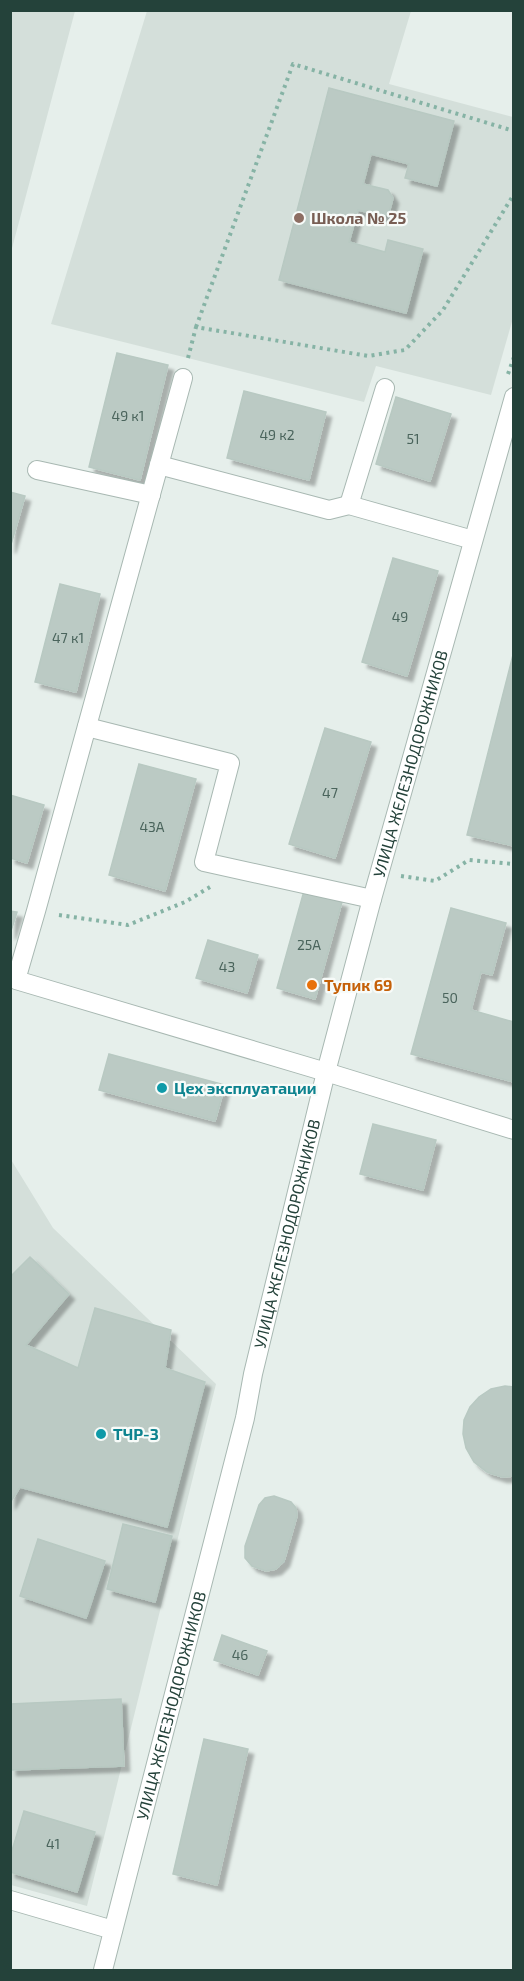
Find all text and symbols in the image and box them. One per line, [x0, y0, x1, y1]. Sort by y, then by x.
place label: Школа № 25 [311, 208, 406, 227]
marker: Школа № 25 [292, 211, 306, 225]
house number: 49 к1 [112, 407, 144, 424]
house number: 49 к2 [259, 426, 295, 443]
house number: 51 [406, 430, 420, 447]
house number: 49 [392, 608, 408, 625]
house number: 47 к1 [52, 629, 84, 646]
street label: УЛИЦА ЖЕЛЕЗНОДОРОЖНИКОВ [369, 648, 451, 879]
house number: 47 [322, 784, 338, 801]
house number: 43А [139, 818, 165, 835]
house number: 25А [297, 936, 321, 953]
house number: 43 [219, 958, 235, 975]
place label: Тупик 69 [324, 975, 393, 994]
marker: Тупик 69 [305, 978, 319, 992]
house number: 50 [442, 989, 458, 1006]
place label: Цех эксплуатации [174, 1078, 317, 1097]
marker: Цех эксплуатации [155, 1081, 169, 1095]
street label: УЛИЦА ЖЕЛЕЗНОДОРОЖНИКОВ [250, 1117, 323, 1350]
place label: ТЧР-3 [113, 1424, 159, 1443]
marker: ТЧР-3 [94, 1427, 108, 1441]
street label: УЛИЦА ЖЕЛЕЗНОДОРОЖНИКОВ [132, 1589, 209, 1822]
house number: 46 [232, 1646, 248, 1663]
house number: 41 [46, 1835, 60, 1852]

